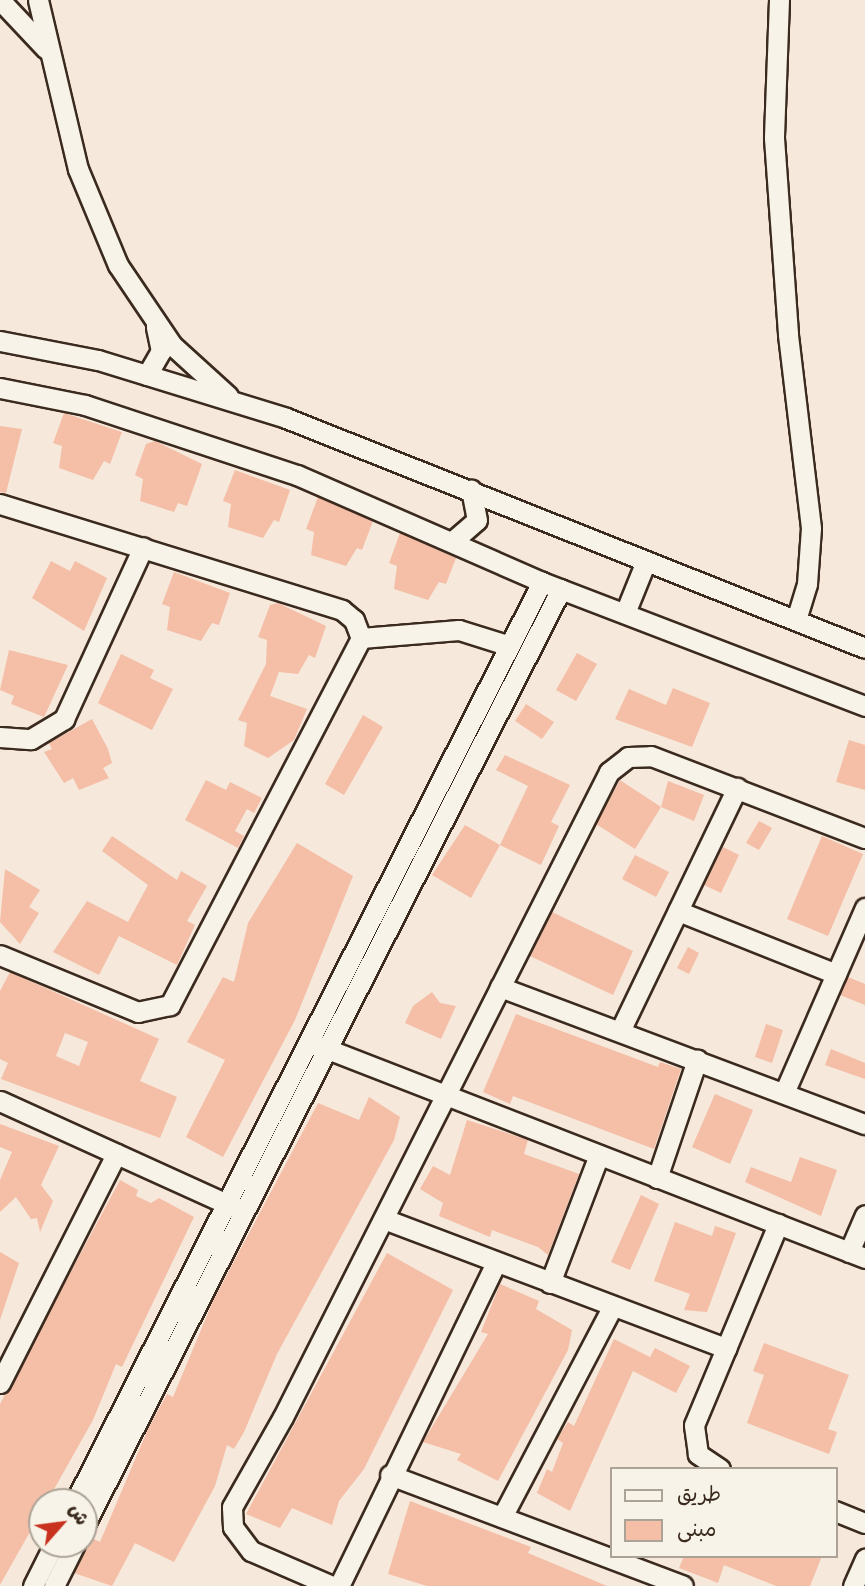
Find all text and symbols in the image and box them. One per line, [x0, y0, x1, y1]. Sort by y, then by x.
legend [610, 1467, 837, 1558]
text: طريق [677, 1479, 721, 1506]
north arrow [28, 1488, 98, 1558]
text: ش [64, 1499, 96, 1529]
text: مبنى [677, 1514, 716, 1541]

